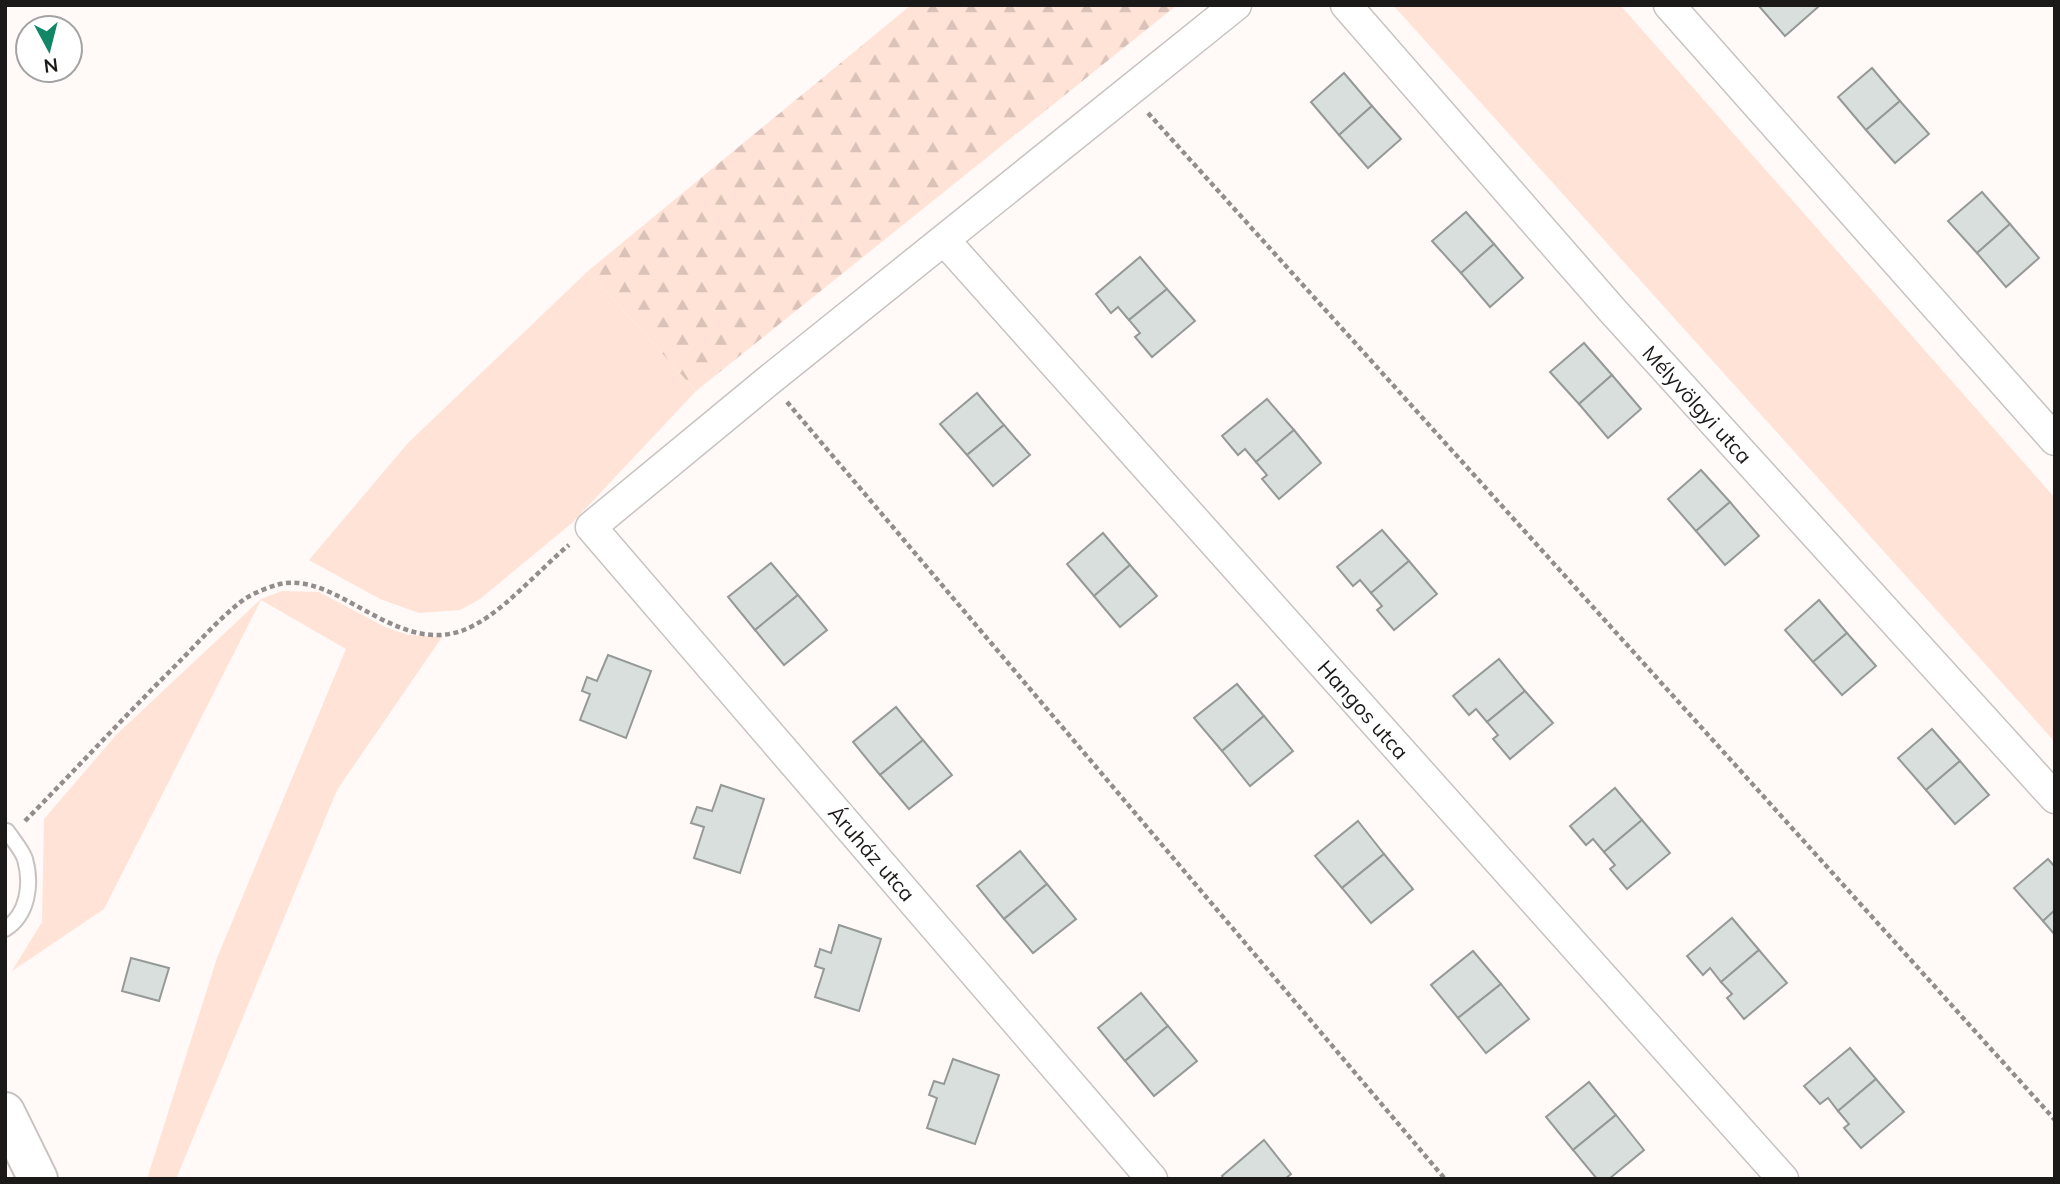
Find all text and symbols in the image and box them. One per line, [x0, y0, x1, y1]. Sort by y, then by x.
north arrow [14, 14, 84, 84]
text: N [42, 53, 60, 79]
street label: Mélyvölgyi utca [1637, 340, 1758, 469]
street label: Hangos utca [1312, 654, 1414, 764]
street label: Áruház utca [823, 800, 921, 906]

